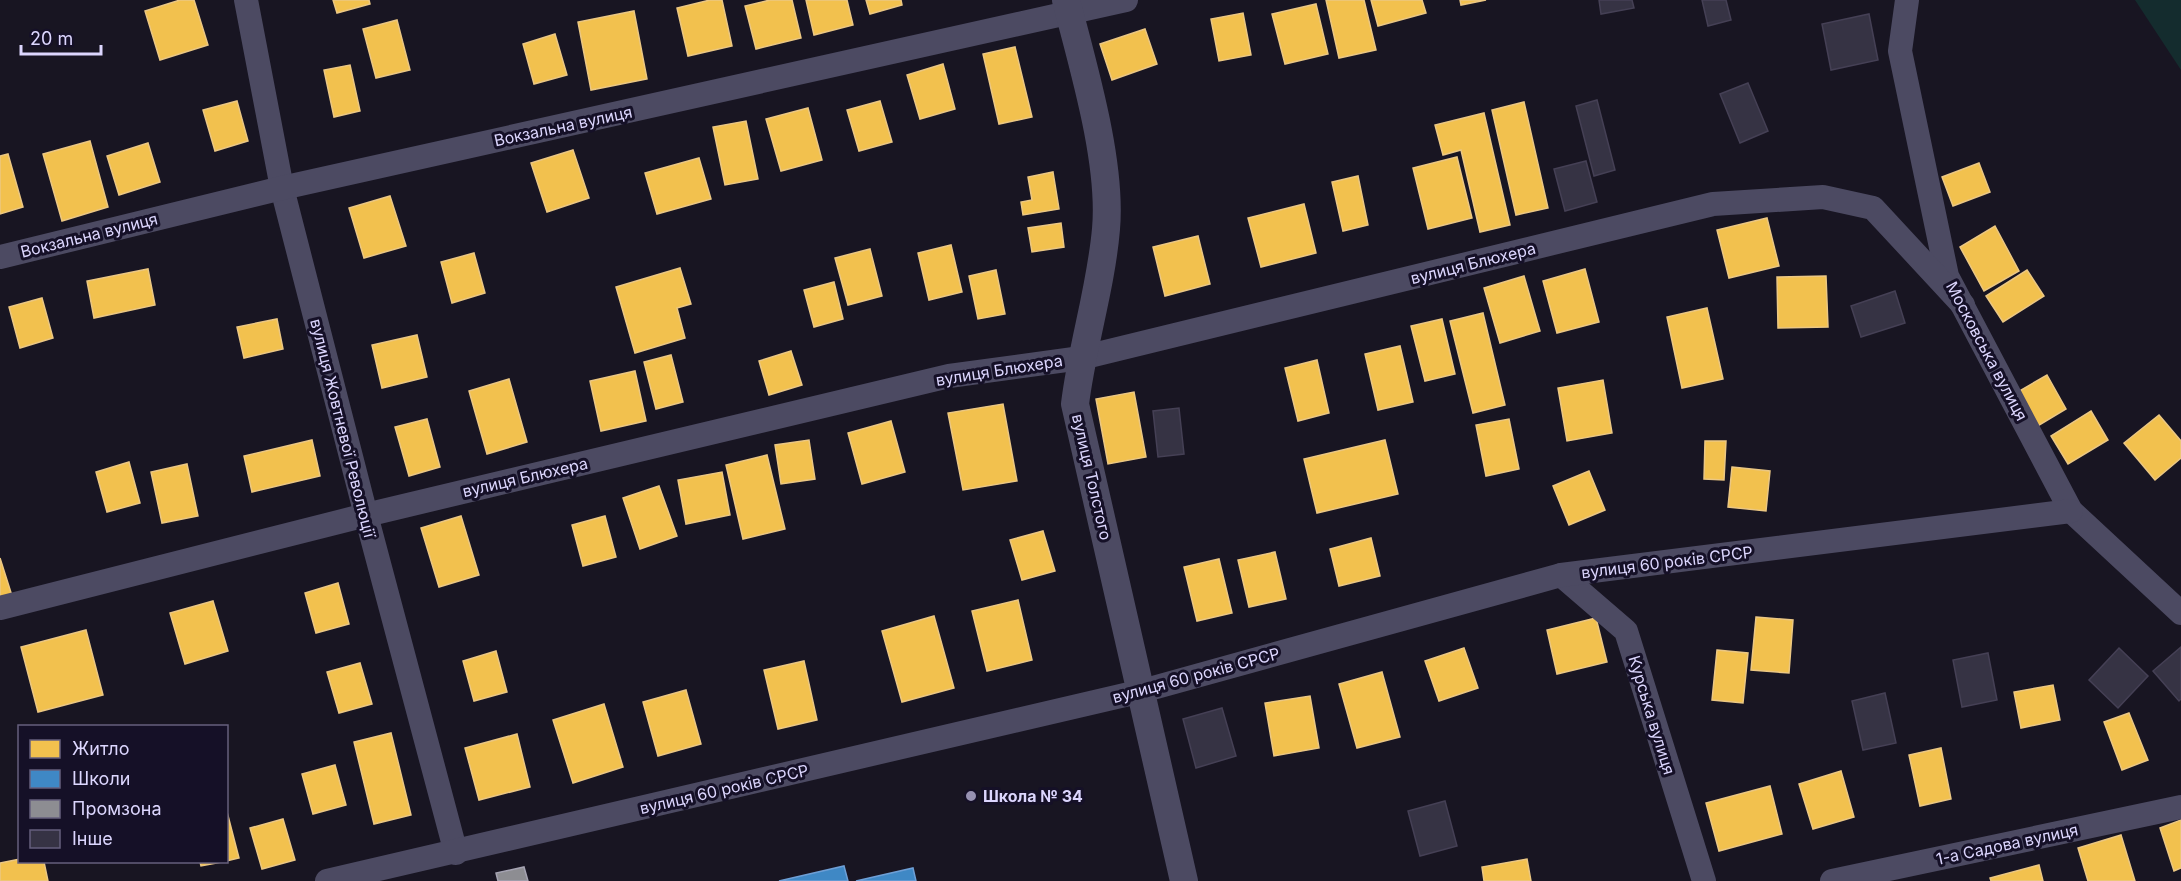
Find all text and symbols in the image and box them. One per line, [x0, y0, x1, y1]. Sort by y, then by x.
scale bar [21, 18, 100, 56]
text: 20 m [30, 28, 73, 49]
street label: Вокзальна вулиця [492, 102, 634, 150]
street label: Вокзальна вулиця [18, 208, 160, 262]
street label: вулиця Блюхера [1408, 238, 1538, 288]
street label: Московська вулиця [1942, 278, 2032, 424]
street label: вулиця Жовтневої Революції [306, 317, 380, 540]
street label: вулиця Блюхера [934, 350, 1064, 390]
street label: вулиця Толстого [1068, 412, 1116, 542]
street label: вулиця Блюхера [460, 453, 590, 501]
street label: вулиця 60 років СРСР [1580, 542, 1754, 582]
street label: вулиця 60 років СРСР [1110, 643, 1282, 707]
street label: Курська вулиця [1624, 653, 1680, 777]
legend [18, 725, 228, 863]
text: Житло [72, 738, 129, 759]
street label: вулиця 60 років СРСР [638, 760, 810, 818]
text: Школи [72, 768, 130, 789]
place label: Школа № 34 [983, 786, 1083, 806]
marker: Школа № 34 [964, 789, 978, 803]
text: Промзона [72, 798, 162, 819]
street label: 1-а Садова вулиця [1934, 819, 2080, 869]
text: Інше [72, 828, 113, 849]

